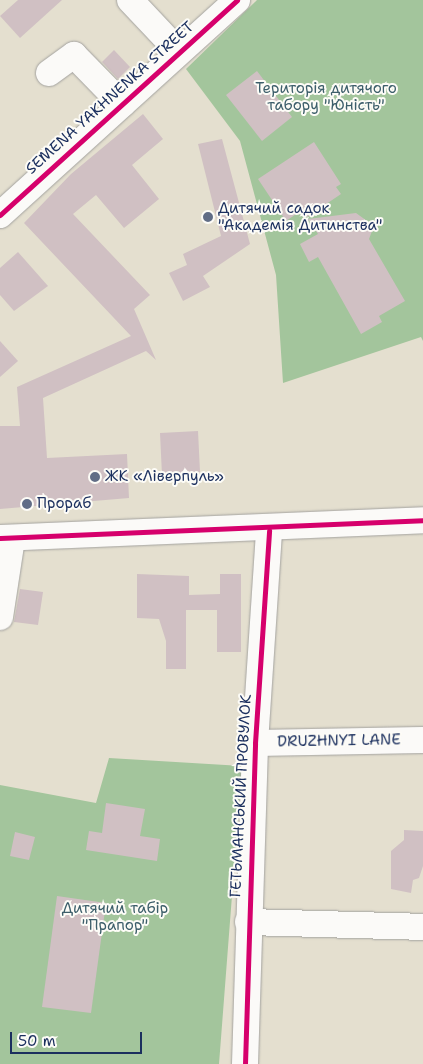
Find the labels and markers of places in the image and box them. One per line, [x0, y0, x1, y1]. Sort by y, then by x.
place label: Дитячий садок "Академія Дитинства" [218, 199, 382, 234]
marker: Дитячий садок "Академія Дитинства" [202, 211, 214, 223]
place label: ЖК «Ліверпуль» [105, 468, 224, 486]
marker: ЖК «Ліверпуль» [89, 471, 101, 483]
place label: Прораб [37, 495, 91, 513]
marker: Прораб [21, 498, 33, 510]

